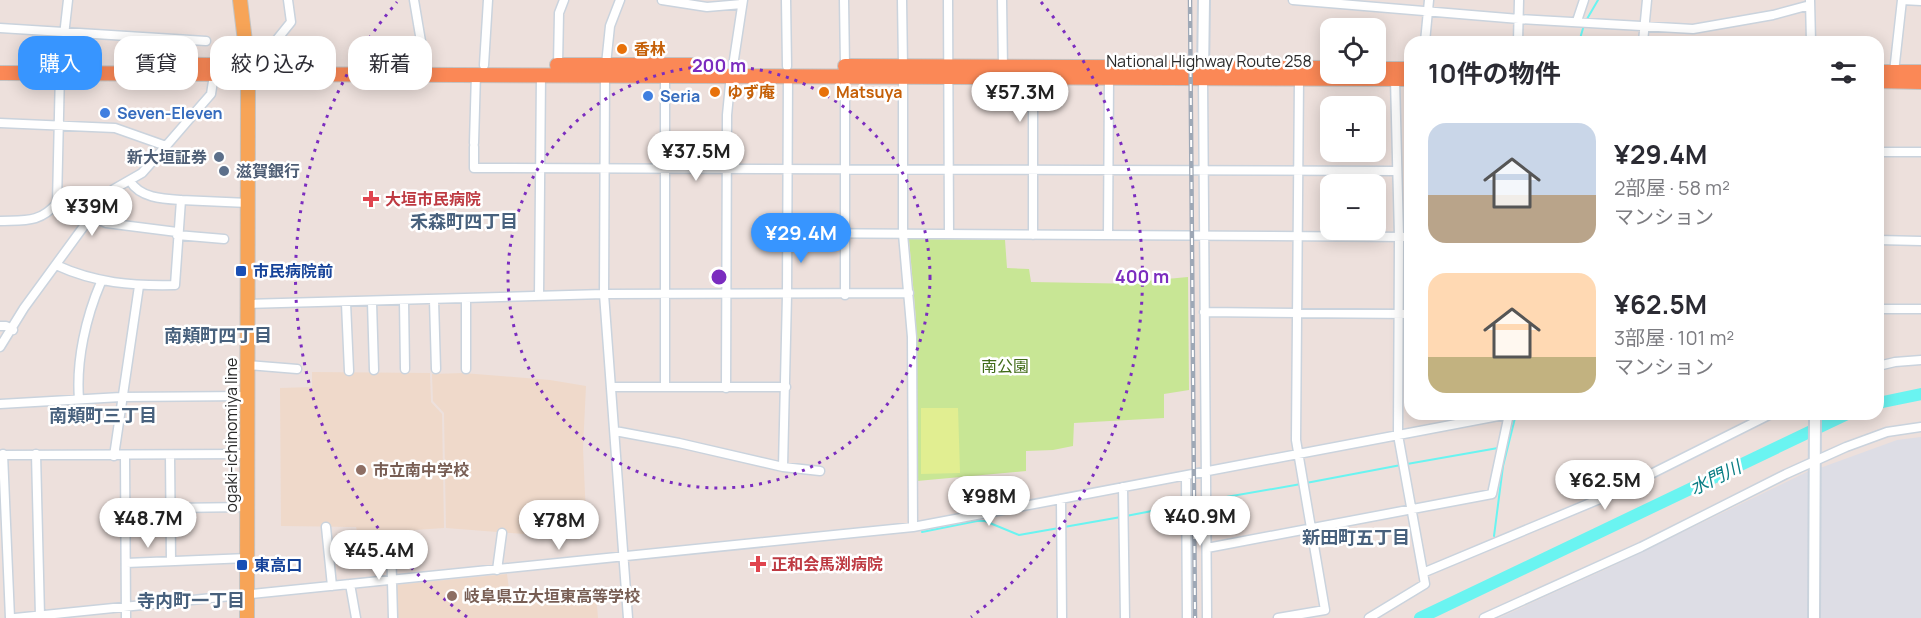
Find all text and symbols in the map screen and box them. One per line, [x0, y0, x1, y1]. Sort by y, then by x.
map controls [1320, 18, 1386, 240]
button: locate [1320, 18, 1386, 84]
chip: 購入 [18, 36, 102, 90]
chip: 賃貸 [114, 36, 198, 90]
chip: 絞り込み [210, 36, 336, 90]
chip: 新着 [348, 36, 432, 90]
place label: 香林 [634, 38, 666, 60]
marker: 香林 [615, 42, 629, 56]
street label: National Highway Route 258 [1106, 50, 1312, 72]
text: 200 m [692, 53, 746, 77]
text: 10件の物件 [1428, 55, 1561, 91]
icon: filters [1827, 56, 1860, 89]
pin: ¥57.3M [971, 72, 1069, 123]
text: ¥57.3M [985, 78, 1055, 105]
place label: ゆず庵 [727, 81, 775, 103]
place label: Matsuya [836, 81, 902, 103]
place label: Seria [660, 85, 700, 107]
marker: ゆず庵 [708, 85, 722, 99]
marker: Matsuya [817, 85, 831, 99]
marker: Seria [641, 89, 655, 103]
button: + [1320, 96, 1386, 162]
place label: Seven-Eleven [117, 102, 223, 124]
marker: Seven-Eleven [98, 106, 112, 120]
pin: ¥37.5M [647, 131, 745, 182]
text: ¥29.4M [1614, 136, 1707, 172]
text: ¥37.5M [661, 137, 731, 164]
place label: 新大垣証券 [127, 146, 207, 168]
icon: home [1476, 147, 1548, 219]
marker: 新大垣証券 [212, 150, 226, 164]
place label: 滋賀銀行 [236, 160, 300, 182]
marker: 滋賀銀行 [217, 164, 231, 178]
button: − [1320, 174, 1386, 240]
text: 2部屋 · 58 m² [1614, 174, 1730, 201]
pin: ¥39M [56, 186, 128, 237]
place label: 大垣市民病院 [385, 188, 481, 210]
marker: 大垣市民病院 [362, 190, 380, 208]
text: ¥39M [65, 192, 119, 219]
text: マンション [1614, 203, 1714, 230]
district label: 禾森町四丁目 [410, 209, 518, 233]
pin: ¥29.4M [752, 213, 850, 264]
text: ¥29.4M [765, 219, 837, 246]
place label: 市民病院前 [253, 260, 333, 282]
marker: 市民病院前 [234, 264, 248, 278]
text: 400 m [1115, 264, 1169, 288]
centre of rings [709, 267, 729, 287]
text: ¥62.5M [1614, 286, 1707, 322]
icon: home [1476, 297, 1548, 369]
district label: 南頬町四丁目 [164, 323, 272, 347]
text: 3部屋 · 101 m² [1614, 324, 1734, 351]
text: マンション [1614, 353, 1714, 380]
park label: 南公園 [981, 355, 1029, 377]
street label: ogaki-ichinomiya line [220, 358, 242, 512]
district label: 南頬町三丁目 [49, 403, 157, 427]
water label: 水門川 [1685, 454, 1746, 500]
place label: 市立南中学校 [373, 459, 469, 481]
pin: ¥62.5M [1556, 460, 1654, 511]
marker: 市立南中学校 [354, 463, 368, 477]
text: ¥62.5M [1569, 466, 1641, 493]
pin: ¥98M [953, 476, 1025, 527]
text: ¥98M [962, 482, 1016, 509]
pin: ¥40.9M [1151, 496, 1249, 547]
pin: ¥48.7M [99, 498, 197, 549]
pin: ¥78M [523, 500, 595, 551]
text: ¥40.9M [1164, 502, 1236, 529]
text: ¥48.7M [113, 504, 183, 531]
text: ¥78M [533, 506, 585, 533]
district label: 新田町五丁目 [1302, 525, 1410, 549]
pin: ¥45.4M [330, 530, 428, 581]
text: ¥45.4M [344, 536, 414, 563]
place label: 正和会馬渕病院 [771, 553, 883, 575]
place label: 東高口 [254, 554, 302, 576]
marker: 正和会馬渕病院 [749, 555, 767, 573]
marker: 東高口 [235, 558, 249, 572]
place label: 岐阜県立大垣東高等学校 [464, 585, 640, 607]
district label: 寺内町一丁目 [137, 588, 245, 612]
marker: 岐阜県立大垣東高等学校 [445, 589, 459, 603]

